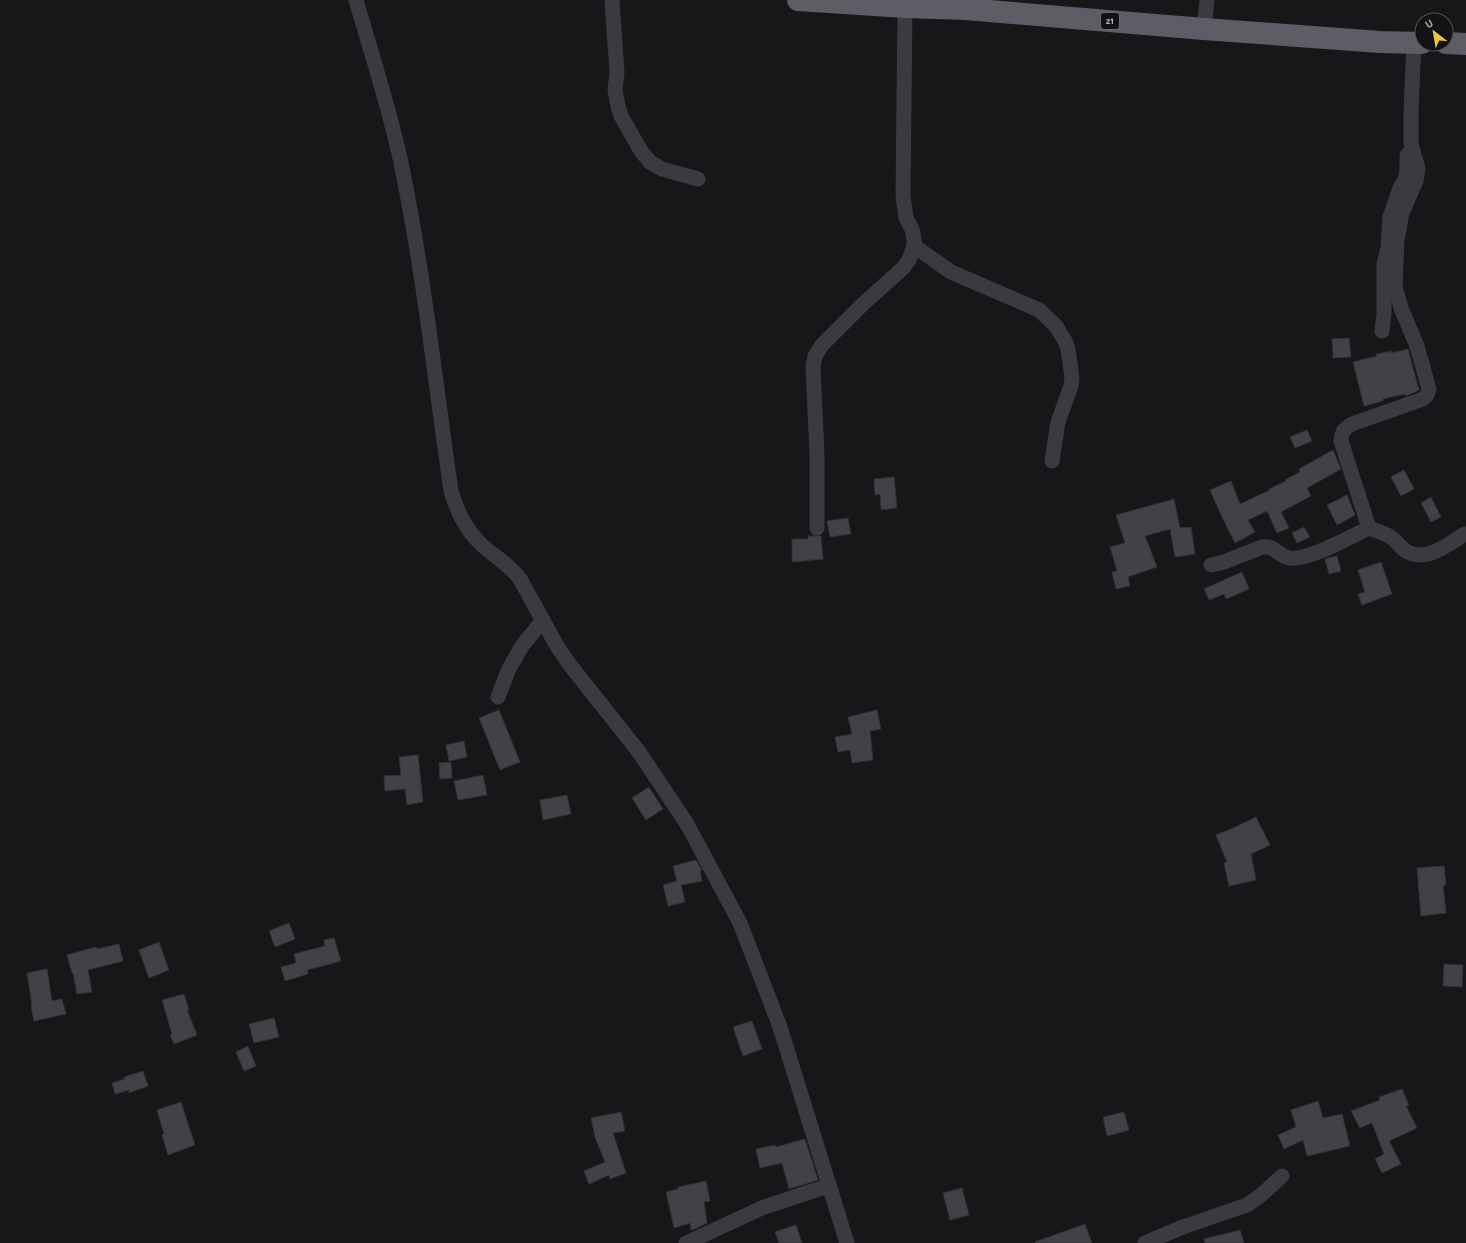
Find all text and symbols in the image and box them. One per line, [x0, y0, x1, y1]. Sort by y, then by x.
north arrow [1414, 12, 1454, 52]
road number: 21 [1101, 13, 1119, 29]
text: U [1423, 17, 1435, 30]

